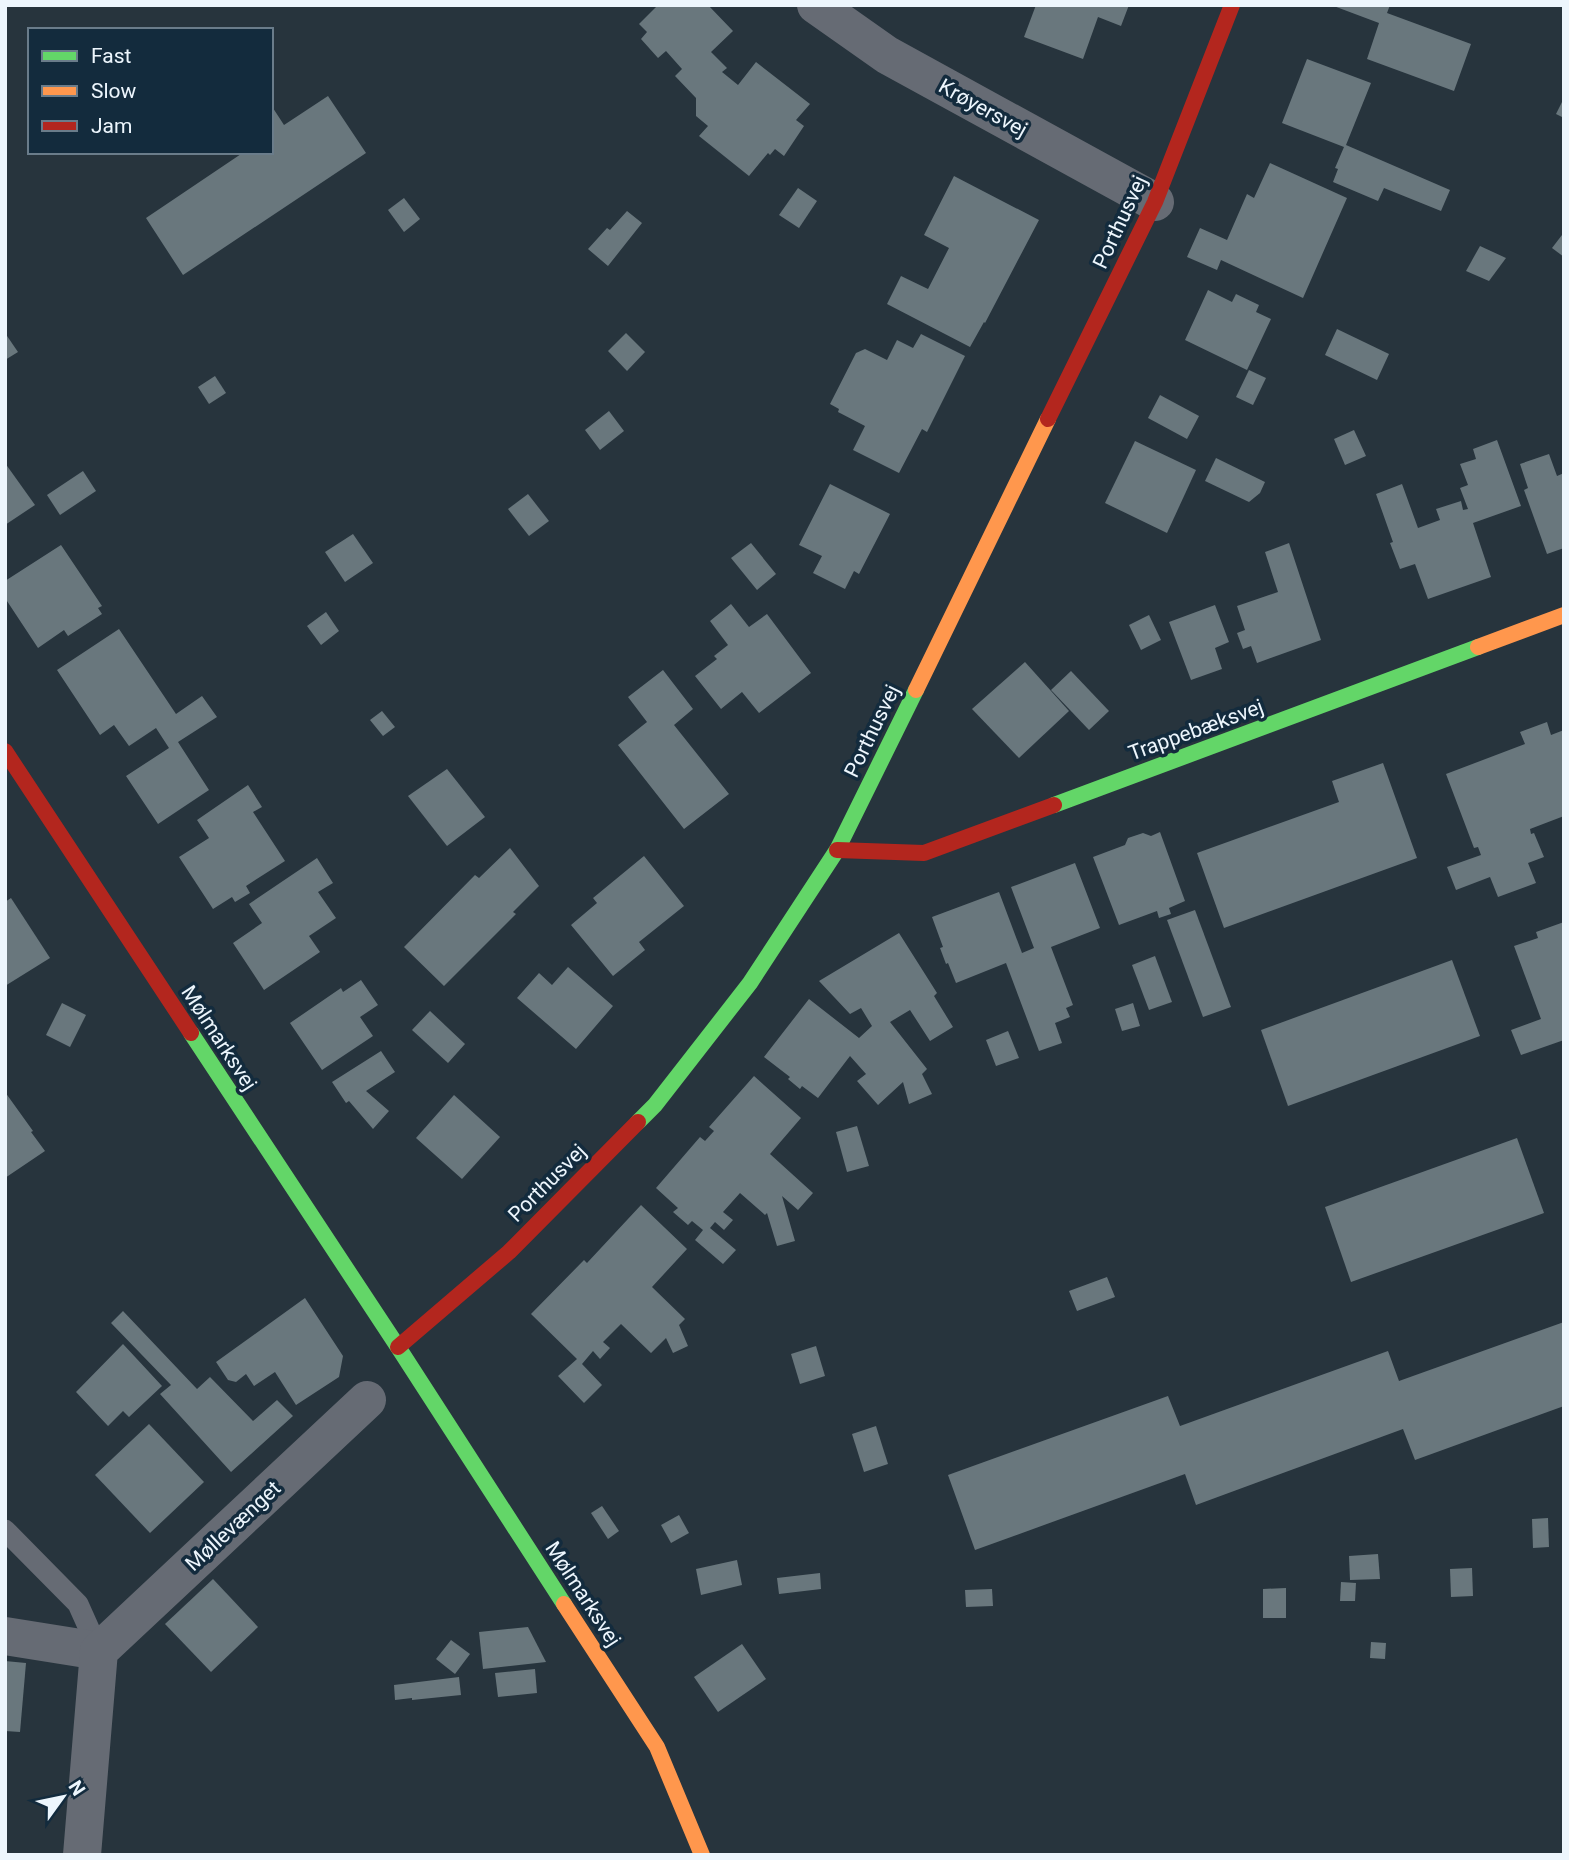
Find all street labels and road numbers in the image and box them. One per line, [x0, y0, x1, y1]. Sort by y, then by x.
street label: Krøyersvej [935, 74, 1031, 142]
street label: Porthusvej [1088, 172, 1152, 272]
street label: Porthusvej [839, 681, 905, 781]
street label: Trappebæksvej [1125, 694, 1267, 766]
street label: Mølmarksvej [176, 981, 262, 1095]
street label: Porthusvej [503, 1139, 591, 1227]
street label: Møllevænget [181, 1476, 285, 1576]
street label: Mølmarksvej [540, 1537, 626, 1651]

